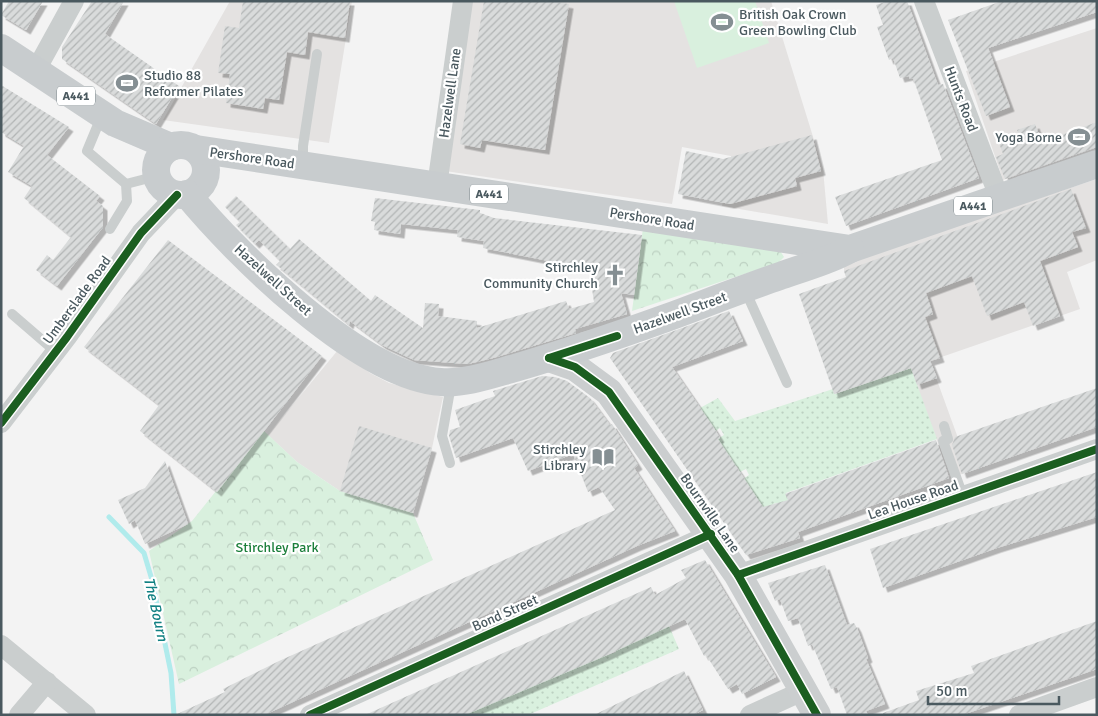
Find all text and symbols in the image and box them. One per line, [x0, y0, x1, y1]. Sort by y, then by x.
place label: British Oak Crown Green Bowling Club [739, 6, 857, 39]
sports icon: British Oak Crown Green Bowling Club [709, 9, 735, 35]
street label: Hazelwell Lane [435, 47, 465, 139]
street label: Hunts Road [941, 64, 981, 134]
place label: Studio 88 Reformer Pilates [144, 67, 243, 100]
sports icon: Studio 88 Reformer Pilates [114, 70, 140, 96]
road number: A441 [57, 86, 95, 105]
sports icon: Yoga Borne [1066, 124, 1092, 150]
place label: Yoga Borne [995, 129, 1062, 146]
street label: Pershore Road [208, 144, 296, 172]
road number: A441 [470, 184, 508, 203]
road number: A441 [954, 197, 992, 216]
street label: Pershore Road [608, 204, 696, 234]
street label: Hazelwell Street [231, 241, 315, 319]
street label: Umberslade Road [39, 253, 115, 347]
place label: Stirchley Community Church [484, 259, 598, 292]
church icon: Stirchley Community Church [602, 262, 628, 288]
street label: Hazelwell Street [631, 288, 729, 338]
place label: Stirchley Library [533, 441, 586, 474]
library icon: Stirchley Library [590, 444, 616, 470]
street label: Bournville Lane [676, 470, 744, 556]
street label: Lea House Road [865, 477, 961, 523]
park label: Stirchley Park [235, 539, 319, 556]
water label: The Bourn [140, 575, 172, 644]
street label: Bond Street [469, 591, 541, 635]
scale bar [928, 674, 1059, 706]
text: 50 m [936, 682, 967, 700]

